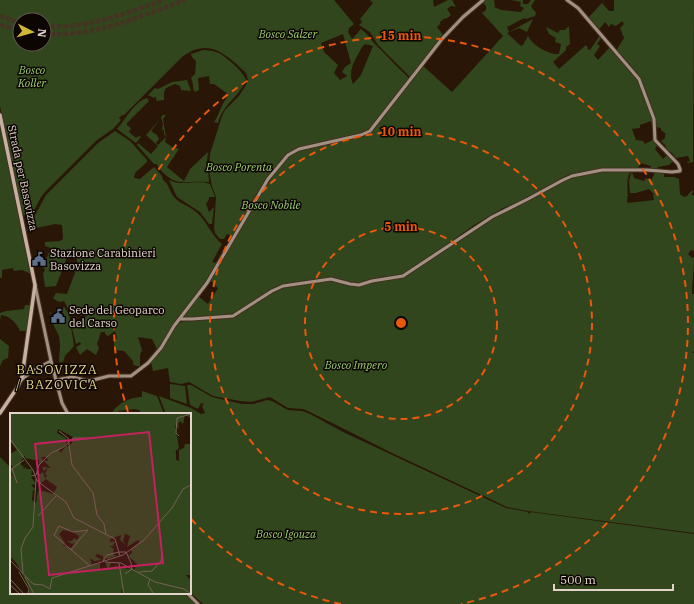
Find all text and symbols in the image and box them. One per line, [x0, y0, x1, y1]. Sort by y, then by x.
north arrow [12, 12, 52, 52]
park label: Bosco Salzer [258, 27, 318, 41]
text: N [34, 28, 49, 38]
text: 15 min [381, 28, 421, 43]
park label: Bosco Koller [17, 63, 47, 90]
street label: Strada per Basovizza [5, 124, 41, 232]
text: 10 min [381, 124, 421, 139]
park label: Bosco Porenta [205, 160, 272, 174]
park label: Bosco Nobile [241, 198, 301, 212]
text: 5 min [384, 219, 418, 234]
place label: Stazione Carabinieri Basovizza [50, 246, 156, 273]
public building icon: Stazione Carabinieri Basovizza [31, 251, 47, 267]
place label: Sede del Geoparco del Carso [69, 303, 165, 330]
public building icon: Sede del Geoparco del Carso [50, 308, 66, 324]
centre of rings [394, 316, 408, 330]
park label: Bosco Impero [324, 358, 388, 372]
district label: BASOVIZZA / BAZOVICA [16, 361, 98, 393]
inset map [10, 413, 191, 594]
park label: Bosco Igouza [255, 527, 316, 541]
scale bar [554, 566, 673, 592]
text: 500 m [560, 572, 596, 587]

